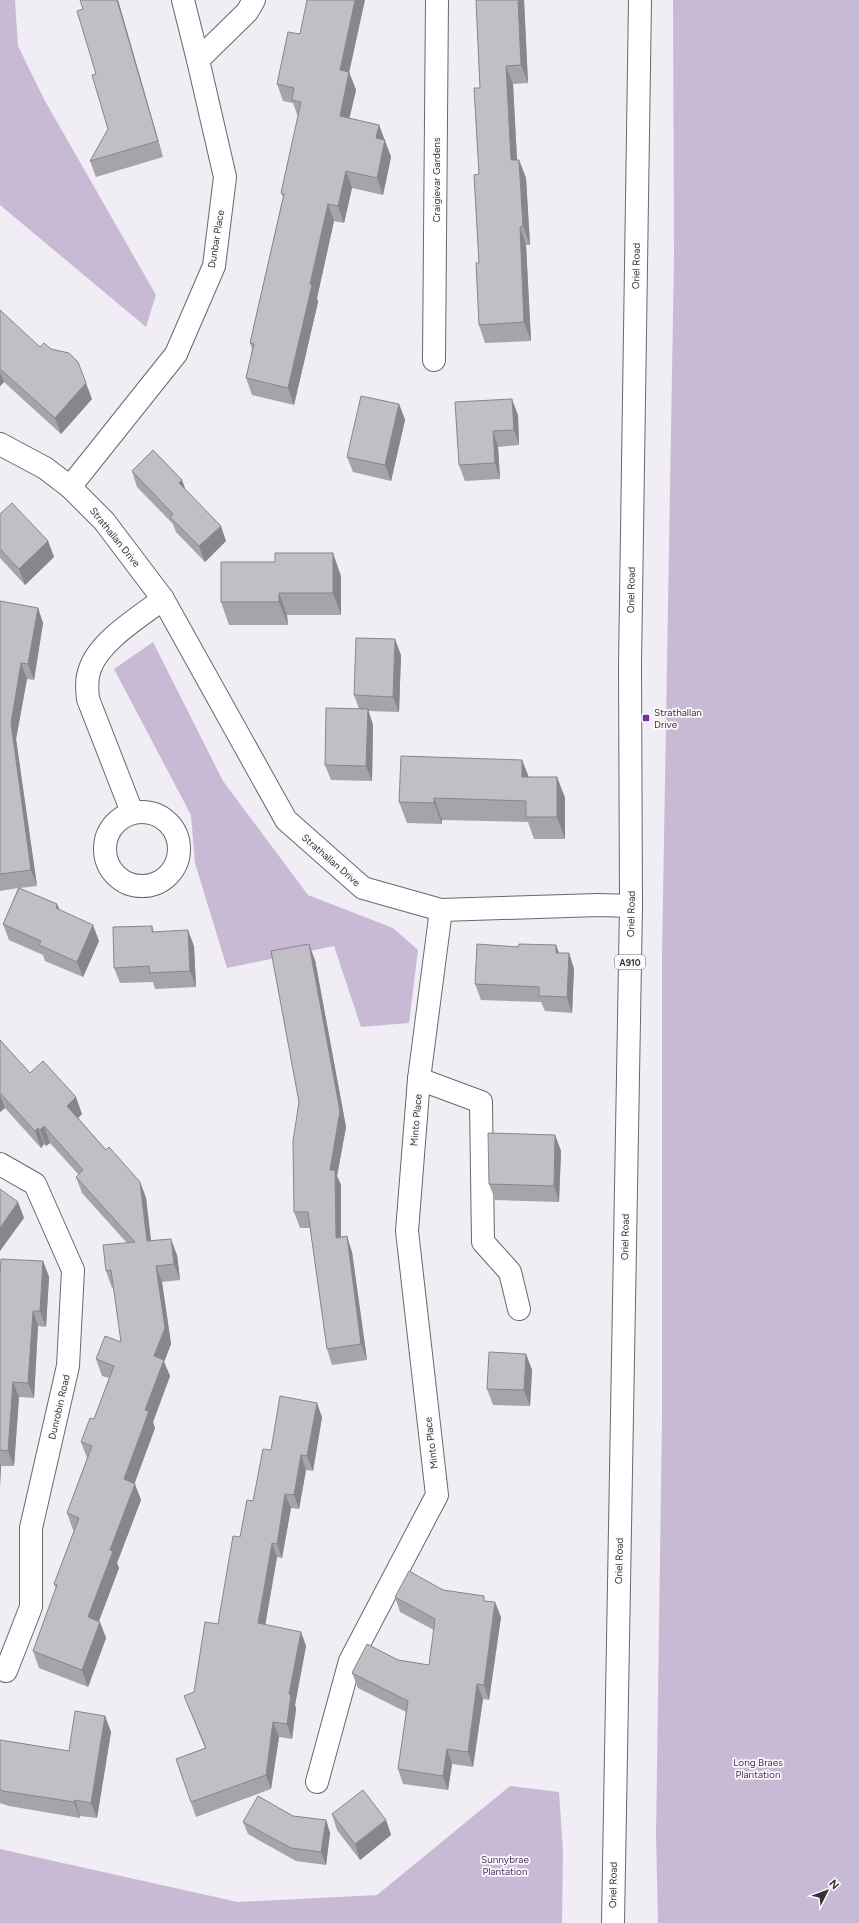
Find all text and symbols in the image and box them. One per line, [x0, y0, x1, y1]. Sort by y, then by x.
street label: Craigievar Gardens [430, 137, 443, 223]
street label: Dunbar Place [205, 208, 227, 269]
street label: Oriel Road [629, 242, 643, 289]
street label: Strathallan Drive [87, 504, 144, 570]
street label: Oriel Road [624, 566, 638, 613]
place label: Strathallan Drive [654, 706, 702, 731]
marker: Strathallan Drive [641, 713, 651, 723]
street label: Strathallan Drive [299, 831, 363, 889]
street label: Oriel Road [624, 890, 638, 937]
road number: A910 [615, 955, 645, 969]
street label: Minto Place [407, 1093, 425, 1147]
street label: Oriel Road [618, 1213, 632, 1260]
street label: Dunrobin Road [45, 1373, 73, 1441]
street label: Minto Place [421, 1416, 441, 1470]
street label: Oriel Road [612, 1537, 626, 1584]
park label: Long Braes Plantation [733, 1756, 783, 1781]
park label: Sunnybrae Plantation [481, 1853, 529, 1878]
street label: Oriel Road [606, 1861, 620, 1908]
north arrow [807, 1871, 847, 1911]
text: N [826, 1877, 842, 1892]

